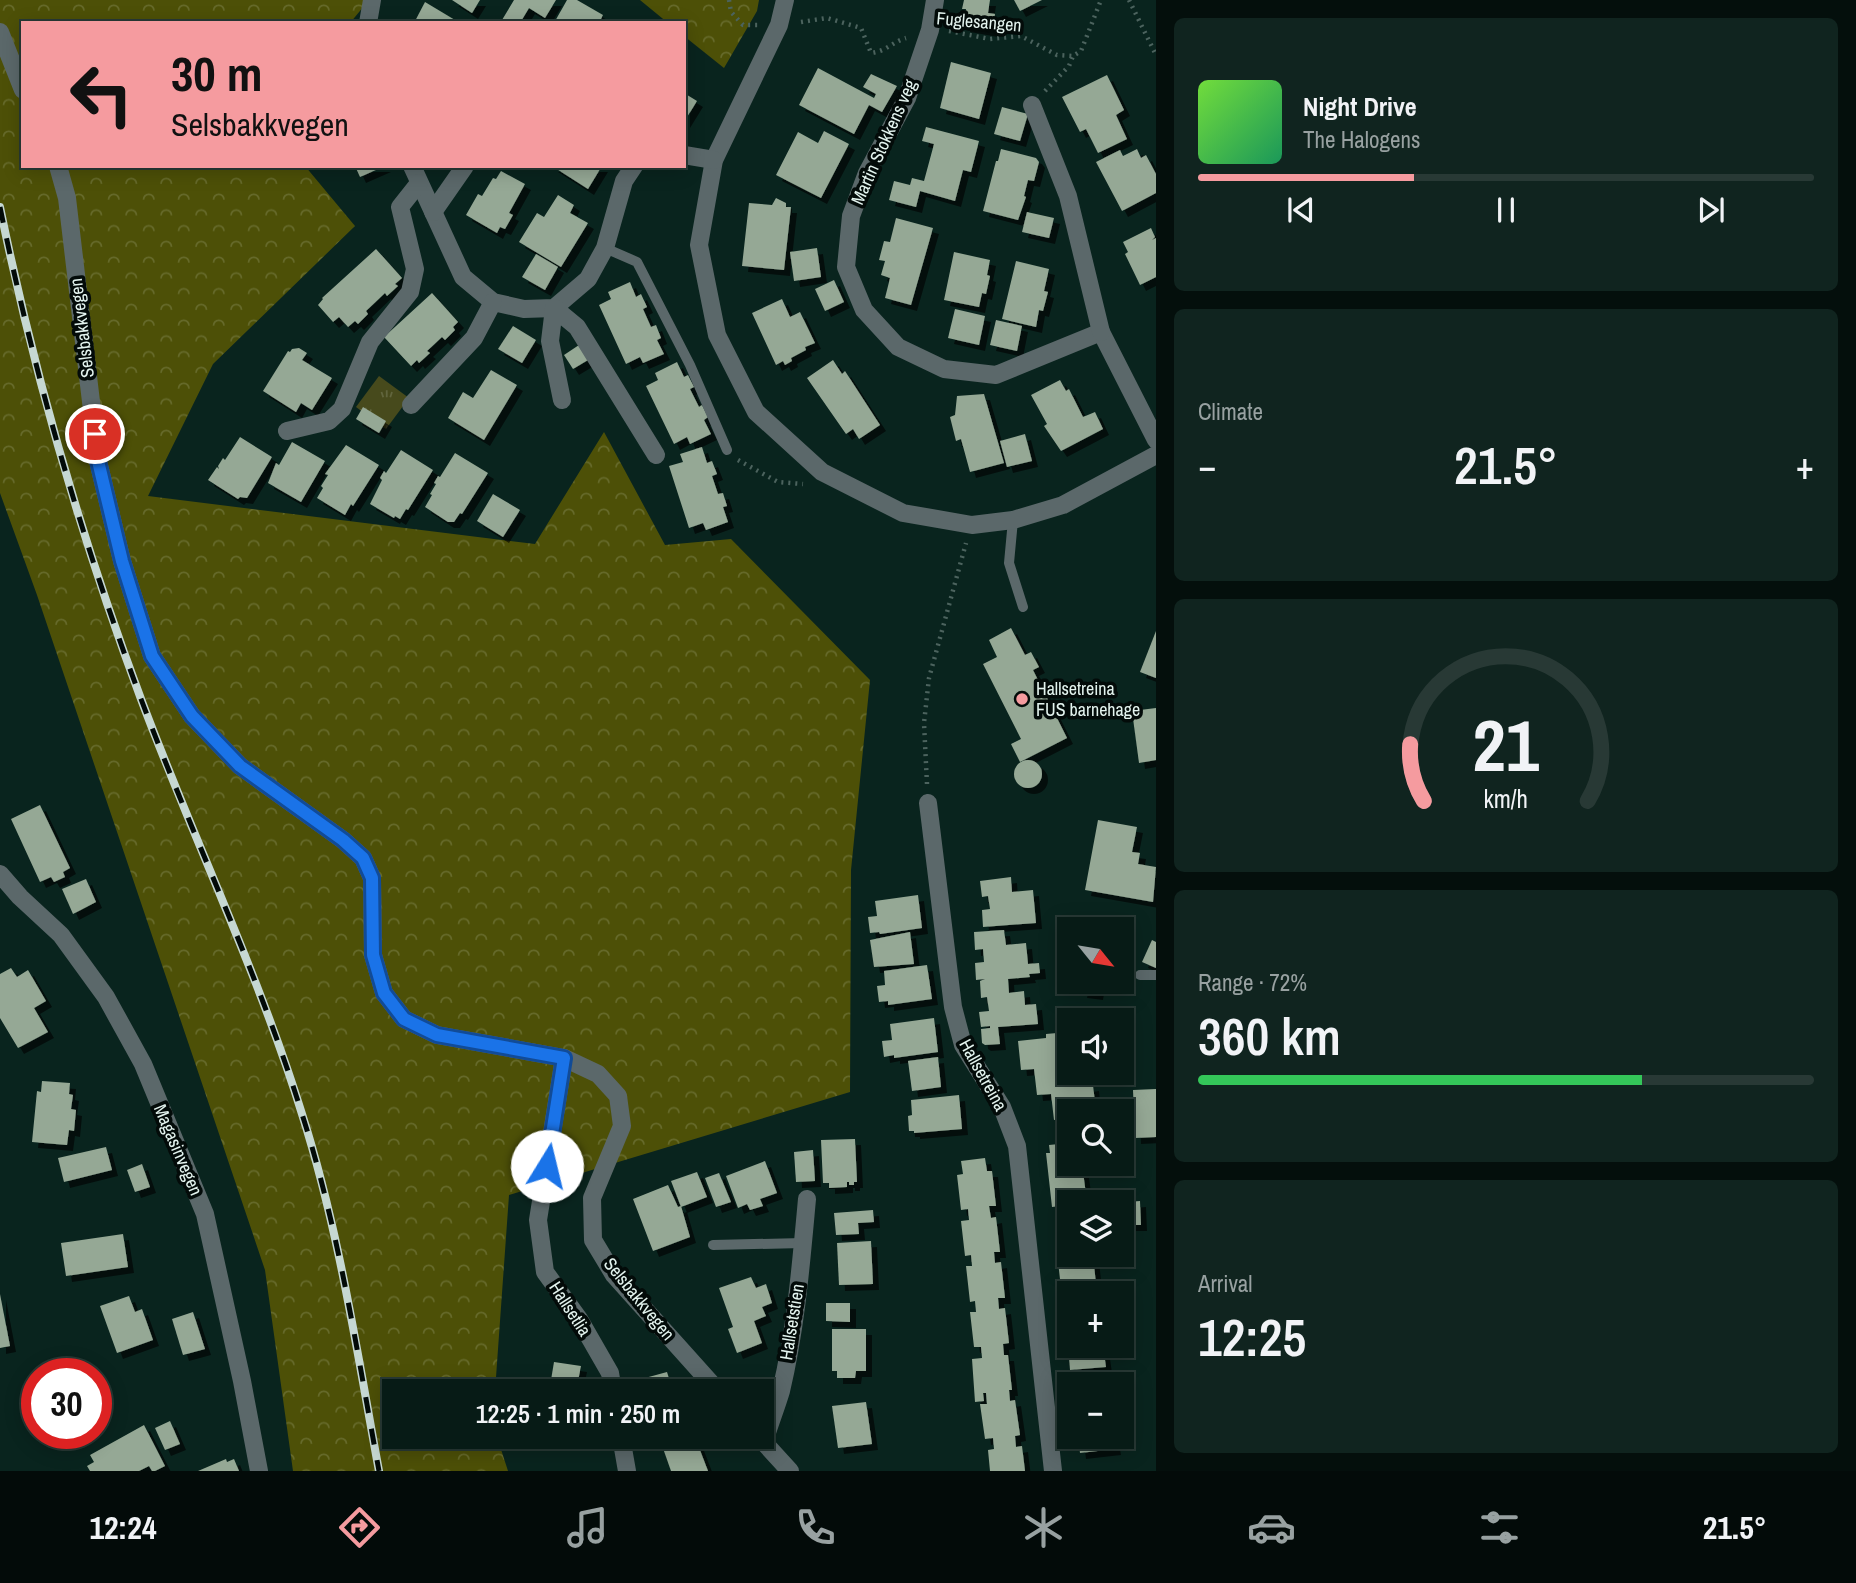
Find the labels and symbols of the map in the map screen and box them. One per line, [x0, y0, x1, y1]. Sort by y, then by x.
street label: Fuglesangen [935, 5, 1023, 38]
street label: Martin Stokkens veg [845, 75, 923, 208]
street label: Selsbakkvegen [63, 277, 100, 379]
pin [65, 404, 125, 464]
place label: Hallsetreina FUS barnehage [1036, 676, 1140, 722]
marker: Hallsetreina FUS barnehage [1014, 691, 1030, 707]
north arrow [1057, 917, 1134, 994]
street label: Hallsetreina [953, 1034, 1013, 1115]
street label: Magasinvegen [148, 1100, 209, 1199]
position arrow [510, 1129, 584, 1203]
street label: Selsbakkvegen [598, 1252, 681, 1345]
street label: Hallsetlia [543, 1276, 597, 1341]
street label: Hallsetstien [773, 1282, 810, 1362]
speed limit sign: 30 [21, 1358, 112, 1449]

